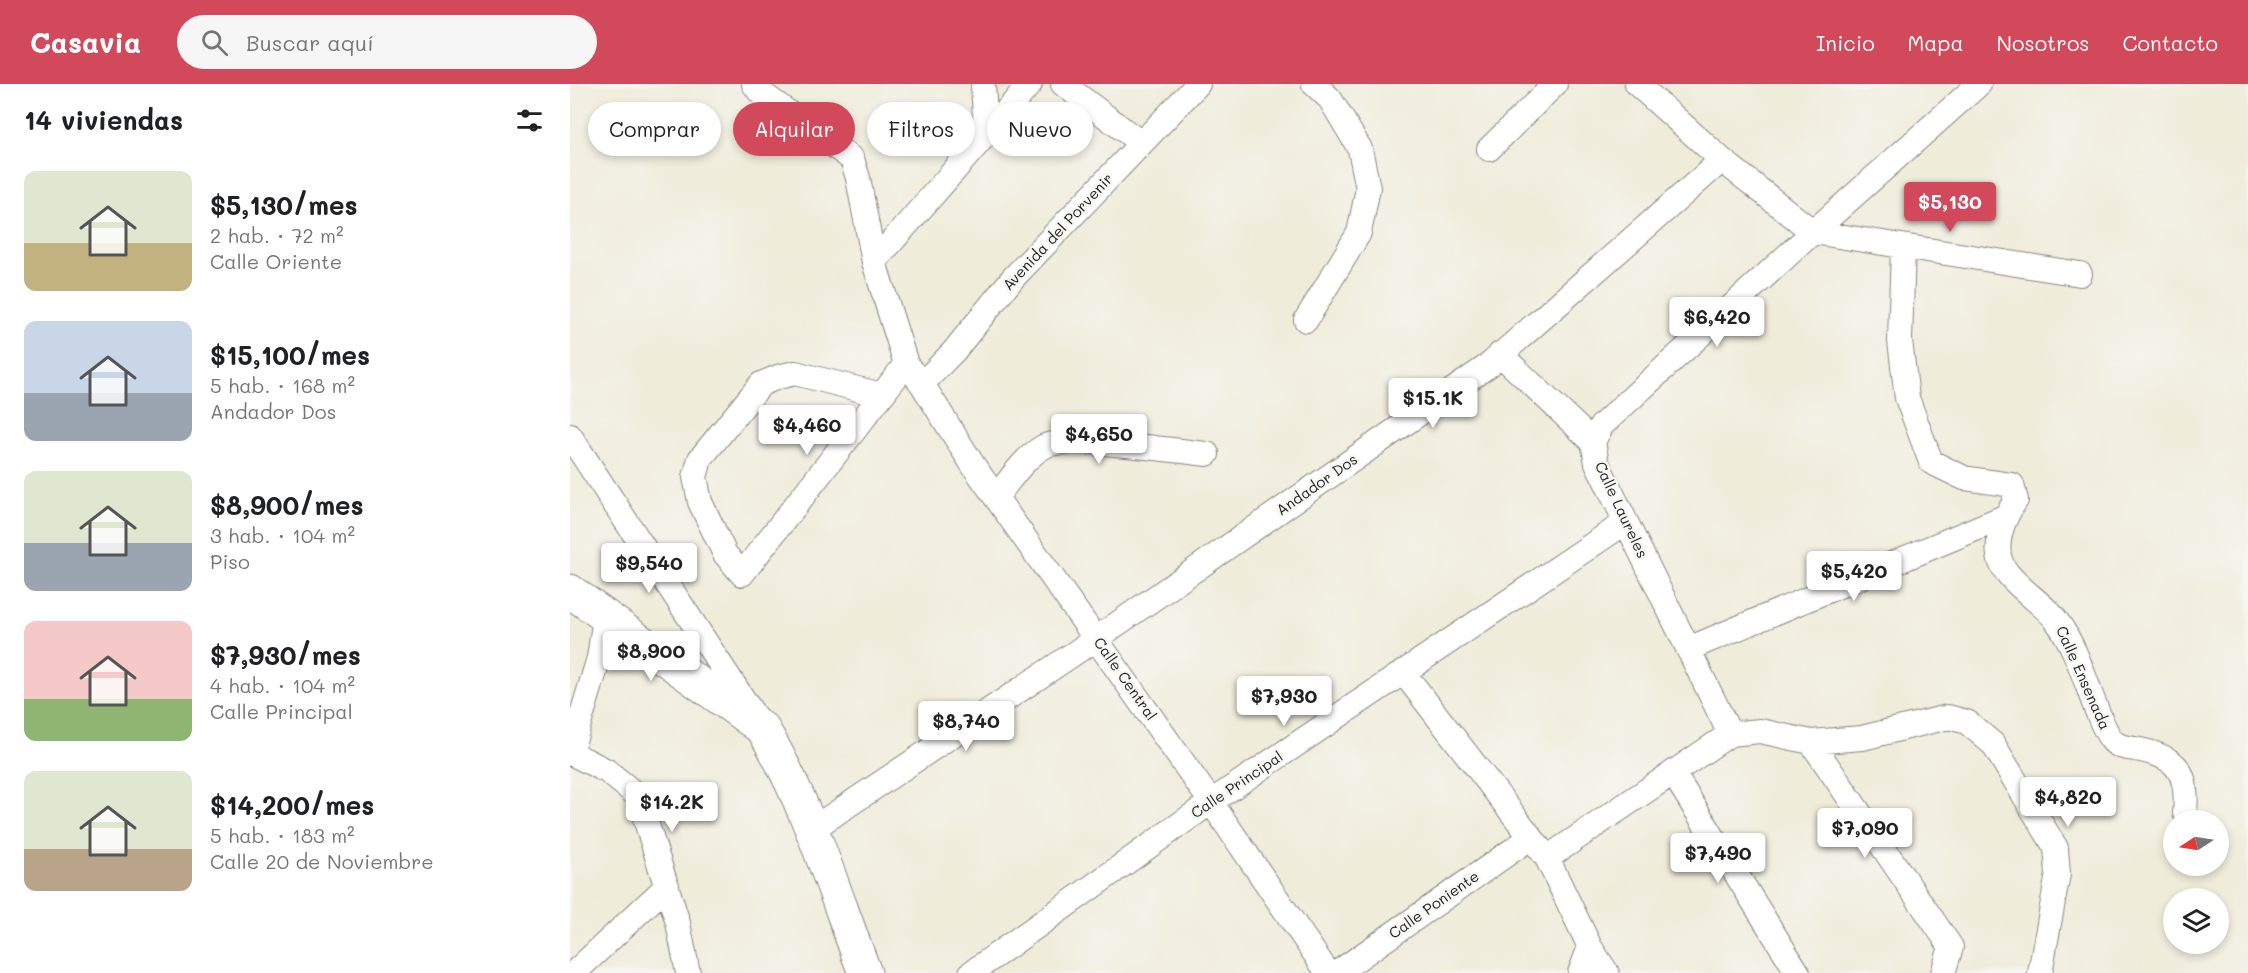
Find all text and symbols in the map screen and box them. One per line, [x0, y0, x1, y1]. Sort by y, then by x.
search box [177, 15, 597, 69]
text: Casavia [30, 24, 141, 60]
icon: search [198, 26, 231, 59]
text: Buscar aquí [246, 28, 374, 57]
text: Inicio [1816, 29, 1875, 56]
text: Mapa [1908, 29, 1963, 56]
text: Nosotros [1996, 29, 2090, 56]
text: Contacto [2123, 29, 2218, 56]
chip: Comprar [588, 102, 721, 156]
chip: Alquilar [733, 102, 855, 156]
chip: Filtros [867, 102, 975, 156]
chip: Nuevo [987, 102, 1093, 156]
text: 14 viviendas [24, 103, 183, 137]
icon: filters [513, 104, 546, 137]
street label: Avenida del Porvenir [998, 168, 1117, 294]
pin: $5,130 [1901, 182, 1999, 233]
text: $5,130/mes [210, 188, 358, 222]
text: $5,130 [1918, 188, 1982, 214]
icon: home [72, 195, 144, 267]
text: 2 hab. · 72 m² [210, 222, 344, 248]
text: Calle Oriente [210, 248, 342, 274]
pin: $6,420 [1668, 297, 1766, 348]
text: $6,420 [1683, 303, 1751, 329]
text: $15,100/mes [210, 338, 370, 372]
icon: home [72, 345, 144, 417]
text: 5 hab. · 168 m² [210, 372, 355, 398]
pin: $15.1K [1384, 378, 1482, 429]
text: $15.1K [1402, 384, 1464, 410]
text: Andador Dos [210, 398, 336, 424]
pin: $4,460 [758, 405, 856, 456]
text: $4,460 [773, 411, 841, 437]
pin: $4,650 [1050, 414, 1148, 465]
text: $4,650 [1065, 420, 1133, 446]
street label: Andador Dos [1272, 449, 1361, 520]
street label: Calle Laureles [1591, 458, 1653, 561]
text: $8,900/mes [210, 488, 364, 522]
icon: home [72, 495, 144, 567]
text: 3 hab. · 104 m² [210, 522, 355, 548]
pin: $9,540 [600, 543, 698, 594]
text: Piso [210, 548, 250, 574]
text: $9,540 [615, 549, 683, 575]
pin: $5,420 [1805, 551, 1903, 602]
text: $5,420 [1821, 557, 1887, 583]
street label: Calle Ensenada [2052, 623, 2116, 733]
pin: $8,900 [602, 631, 700, 682]
street label: Calle Central [1090, 633, 1162, 724]
text: $8,900 [617, 637, 685, 663]
text: $7,930/mes [210, 638, 361, 672]
icon: home [72, 645, 144, 717]
text: 4 hab. · 104 m² [210, 672, 355, 698]
pin: $7,930 [1235, 676, 1333, 727]
text: $7,930 [1251, 682, 1317, 708]
text: Calle Principal [210, 698, 353, 724]
pin: $8,740 [917, 701, 1015, 752]
text: $8,740 [932, 707, 1000, 733]
street label: Calle Principal [1186, 746, 1286, 822]
pin: $4,820 [2019, 777, 2117, 828]
pin: $14.2K [623, 782, 721, 833]
text: $4,820 [2034, 783, 2102, 809]
text: $14,200/mes [210, 788, 374, 822]
text: $14.2K [640, 788, 704, 814]
icon: home [72, 795, 144, 867]
pin: $7,090 [1816, 808, 1914, 859]
north arrow [2163, 810, 2229, 876]
map controls [2163, 810, 2229, 954]
text: $7,090 [1831, 814, 1899, 840]
text: 5 hab. · 183 m² [210, 822, 355, 848]
pin: $7,490 [1669, 833, 1767, 884]
text: $7,490 [1684, 839, 1752, 865]
text: Calle 20 de Noviembre [210, 848, 434, 874]
street label: Calle Poniente [1384, 866, 1483, 943]
button: layers [2163, 888, 2229, 954]

